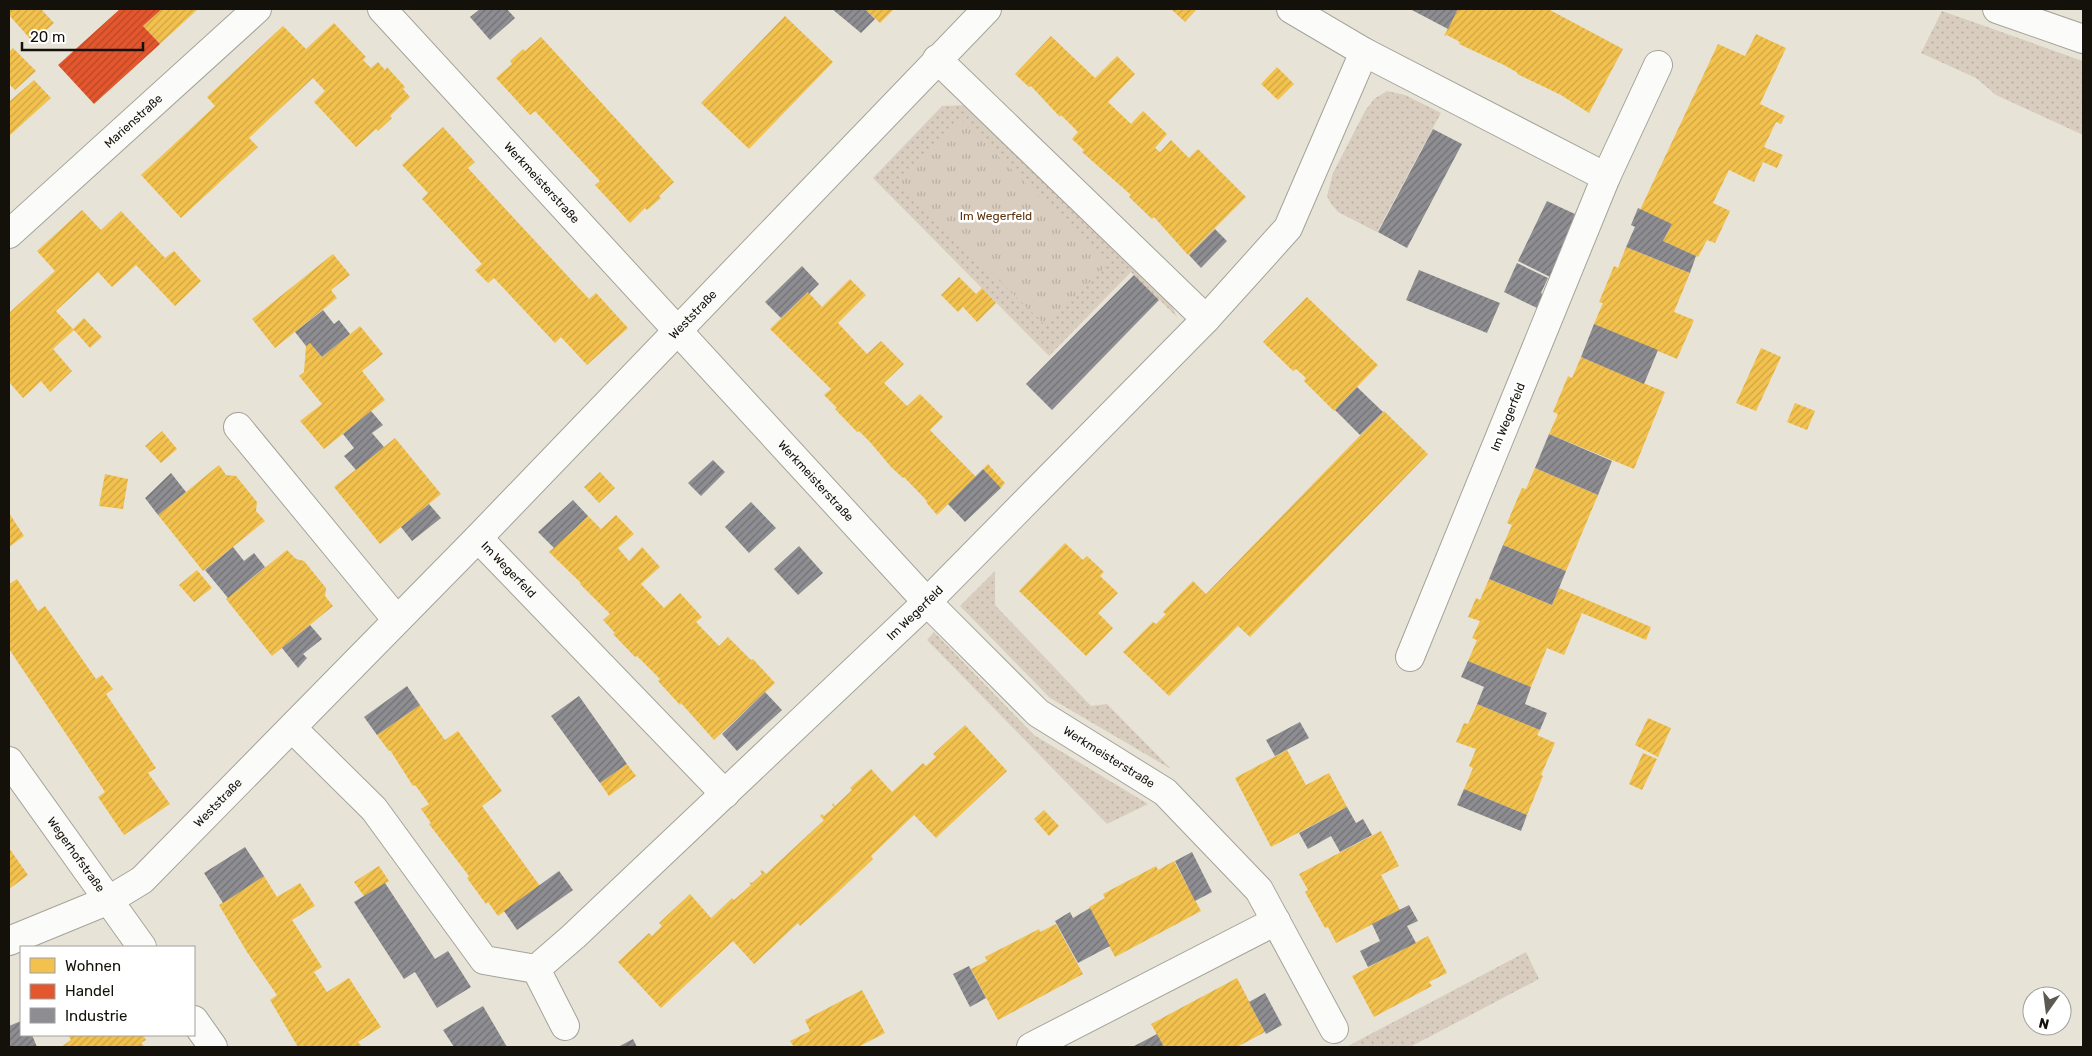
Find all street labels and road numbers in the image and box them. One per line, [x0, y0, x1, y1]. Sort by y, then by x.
street label: Marienstraße [102, 91, 165, 151]
street label: Werkmeisterstraße [501, 139, 583, 226]
street label: Weststraße [666, 287, 720, 342]
street label: Im Wegerfeld [1488, 381, 1528, 453]
street label: Werkmeisterstraße [775, 438, 857, 525]
street label: Im Wegerfeld [478, 539, 539, 601]
street label: Im Wegerfeld [884, 583, 946, 643]
street label: Werkmeisterstraße [1061, 723, 1158, 791]
street label: Weststraße [191, 775, 245, 830]
street label: Wegerhofstraße [44, 814, 108, 895]

